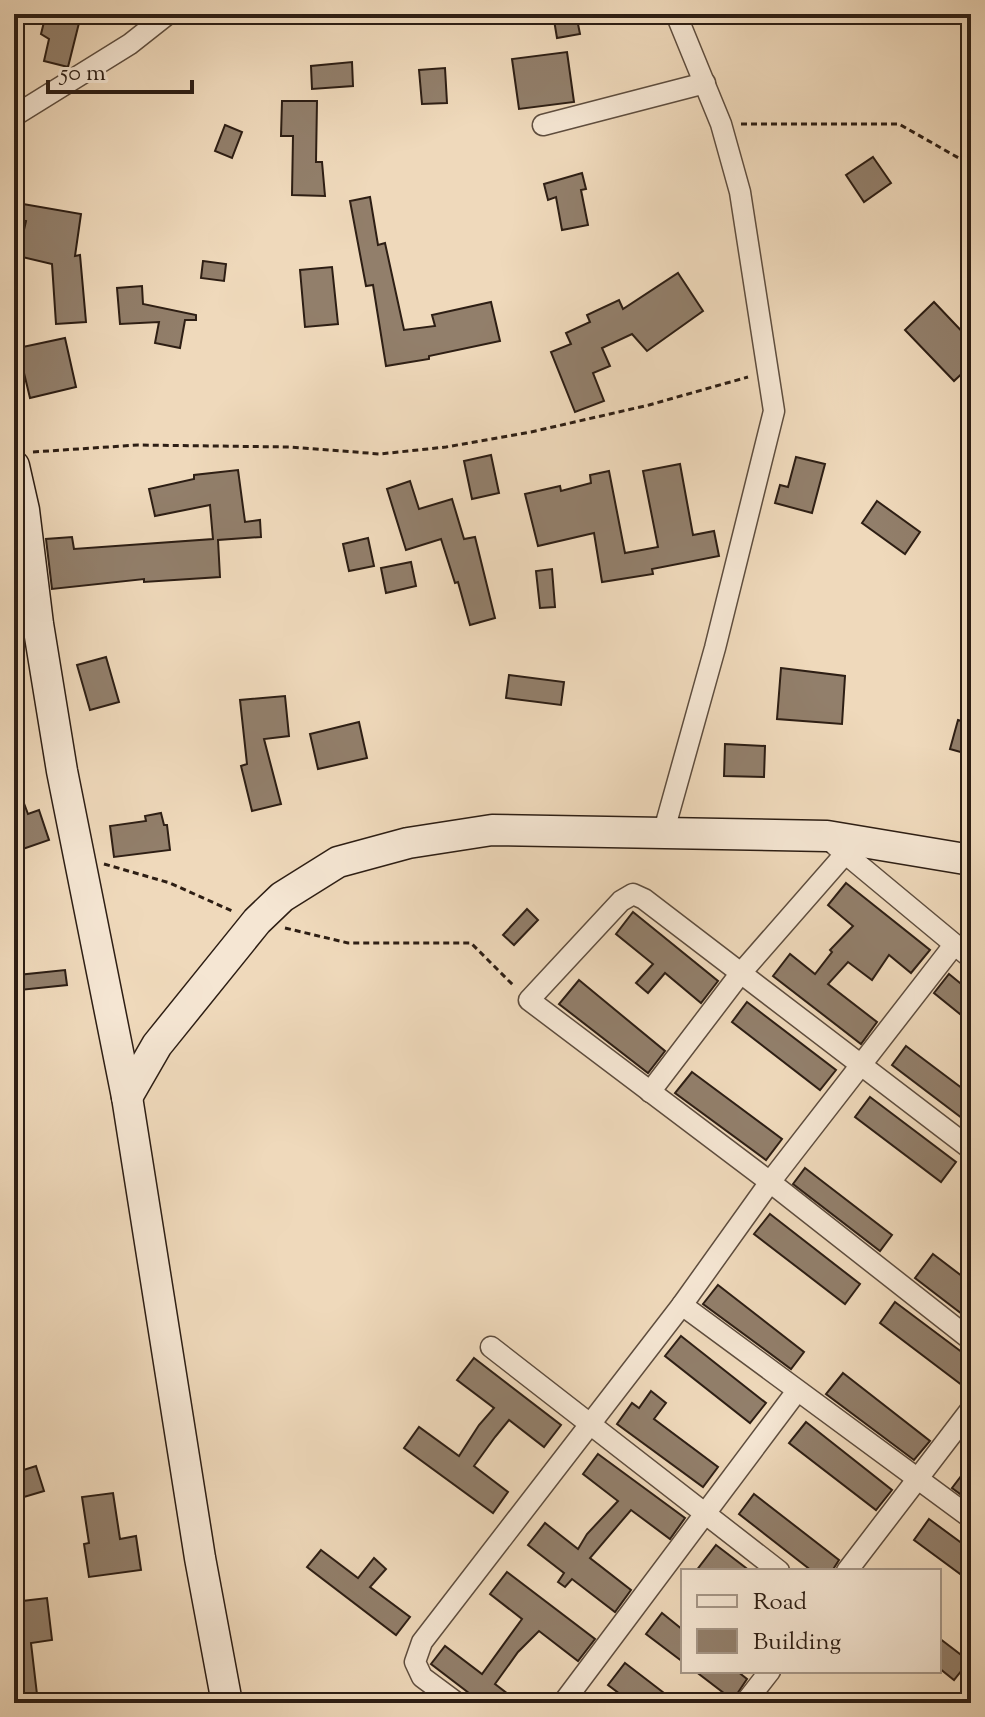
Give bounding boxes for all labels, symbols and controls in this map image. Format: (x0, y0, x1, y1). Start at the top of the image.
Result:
scale bar (48, 44, 192, 94)
text: 50 m (58, 57, 106, 91)
legend (681, 1569, 941, 1673)
text: Road (753, 1586, 807, 1620)
text: Building (753, 1626, 842, 1660)

